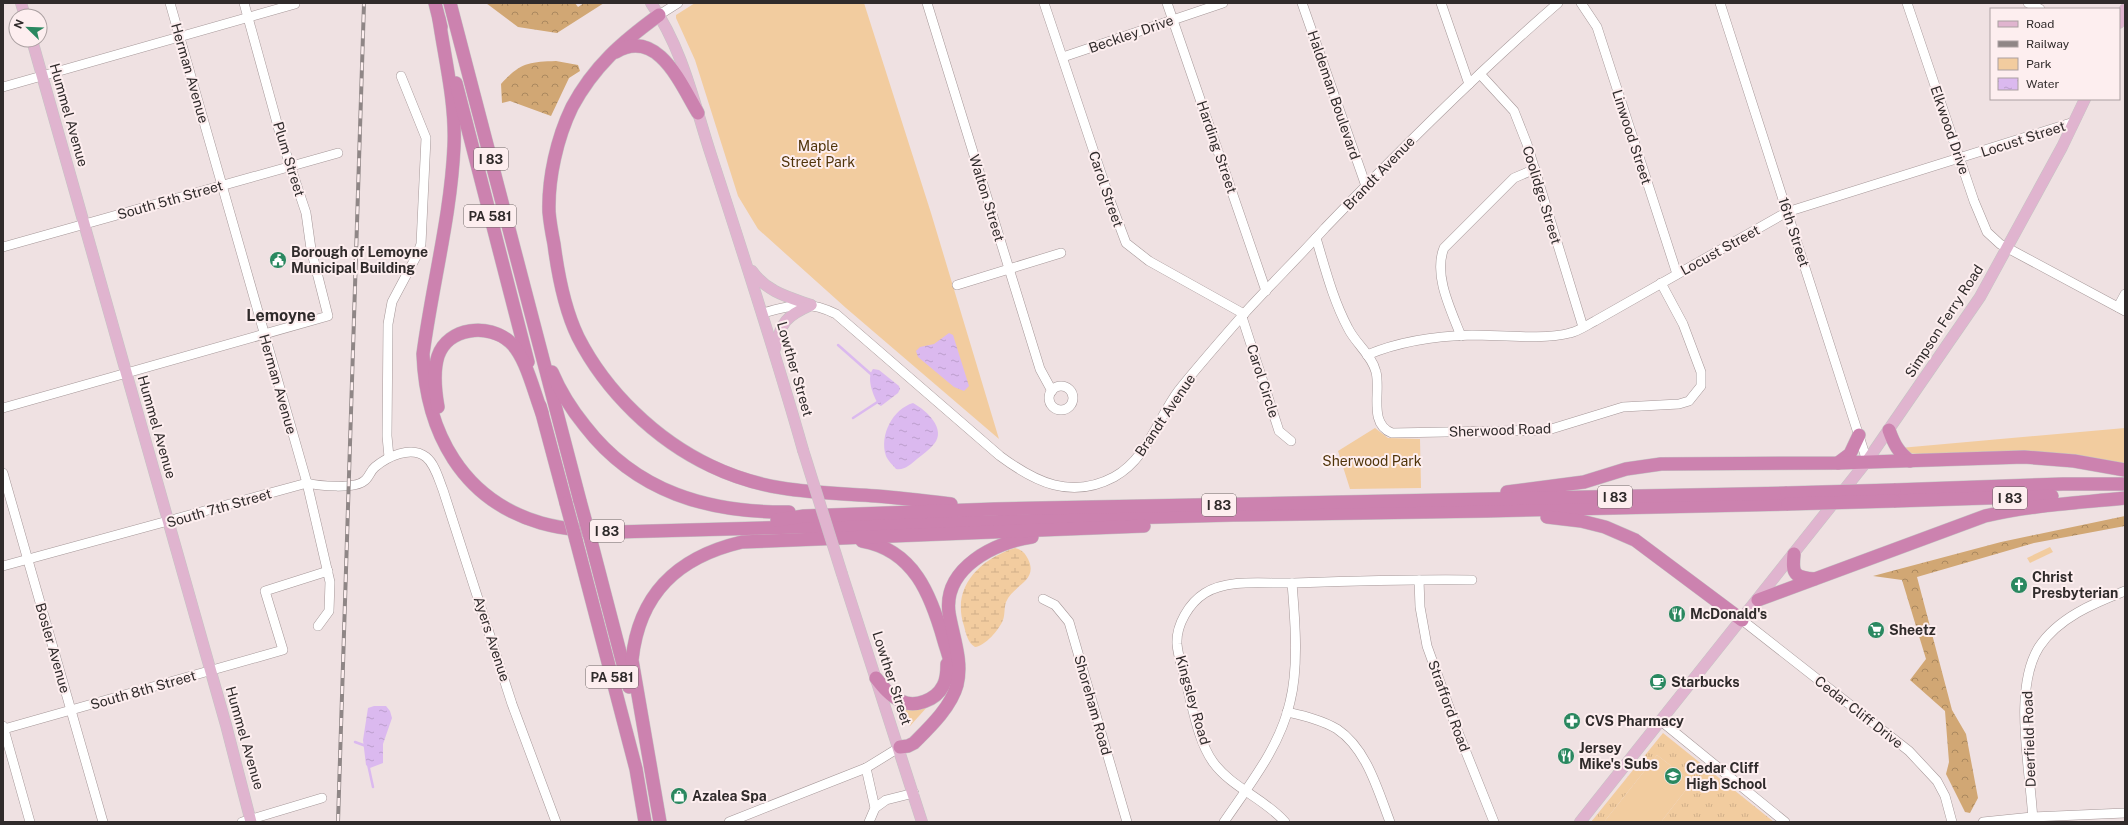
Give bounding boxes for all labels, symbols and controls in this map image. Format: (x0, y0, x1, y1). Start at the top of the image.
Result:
north arrow (8, 8, 48, 48)
legend (1990, 8, 2120, 100)
street label: Beckley Drive (1086, 12, 1176, 56)
text: Road (2026, 17, 2054, 31)
text: N (12, 18, 26, 30)
street label: Herman Avenue (168, 21, 212, 125)
street label: Haldeman Boulevard (1304, 28, 1364, 162)
text: Railway (2026, 37, 2070, 51)
text: Park (2026, 57, 2052, 71)
street label: Hummel Avenue (47, 61, 91, 169)
text: Water (2026, 77, 2060, 91)
street label: Elkwood Drive (1927, 84, 1973, 176)
street label: Linwood Street (1609, 88, 1655, 186)
street label: Harding Street (1194, 99, 1240, 195)
street label: Locust Street (1979, 118, 2067, 160)
street label: Plum Street (270, 120, 308, 198)
street label: Brandt Avenue (1340, 133, 1418, 213)
park label: Maple Street Park (781, 138, 855, 170)
street label: Coolidge Street (1519, 144, 1565, 246)
road number: I 83 (474, 148, 508, 170)
street label: Carol Street (1086, 149, 1126, 229)
street label: Walton Street (966, 153, 1008, 243)
street label: South 5th Street (115, 177, 225, 223)
street label: 16th Street (1775, 195, 1813, 269)
road number: PA 581 (464, 205, 516, 227)
street label: Locust Street (1678, 222, 1762, 278)
place label: Borough of Lemoyne Municipal Building (291, 244, 428, 276)
public building icon: Borough of Lemoyne Municipal Building (268, 250, 288, 270)
street label: Simpson Ferry Road (1902, 262, 1986, 380)
district label: Lemoyne (246, 306, 316, 325)
street label: Lowther Street (774, 320, 816, 418)
street label: Herman Avenue (256, 332, 300, 436)
street label: Carol Circle (1244, 342, 1282, 420)
street label: Brandt Avenue (1132, 371, 1198, 459)
street label: Hummel Avenue (135, 373, 179, 481)
street label: Sherwood Road (1448, 420, 1552, 440)
park label: Sherwood Park (1322, 453, 1422, 469)
street label: South 7th Street (165, 485, 273, 531)
road number: I 83 (1598, 486, 1632, 508)
road number: I 83 (1993, 487, 2027, 509)
road number: I 83 (1202, 494, 1236, 516)
road number: I 83 (590, 520, 624, 542)
place label: Christ Presbyterian (2032, 569, 2118, 601)
church icon: Christ Presbyterian (2009, 575, 2029, 595)
street label: Ayers Avenue (471, 595, 513, 684)
street label: Bosler Avenue (32, 601, 74, 695)
restaurant icon: McDonald's (1667, 604, 1687, 624)
place label: McDonald's (1690, 606, 1767, 622)
supermarket icon: Sheetz (1866, 620, 1886, 640)
place label: Sheetz (1889, 622, 1936, 638)
street label: Lowther Street (869, 629, 915, 727)
street label: Shoreham Road (1071, 653, 1115, 757)
street label: Kingsley Road (1173, 653, 1213, 747)
street label: Strafford Road (1425, 658, 1473, 754)
road number: PA 581 (586, 666, 638, 688)
street label: South 8th Street (88, 667, 198, 713)
cafe icon: Starbucks (1648, 672, 1668, 692)
street label: Cedar Cliff Drive (1812, 673, 1906, 751)
place label: Starbucks (1671, 674, 1740, 690)
street label: Hummel Avenue (223, 684, 267, 792)
street label: Deerfield Road (2019, 690, 2039, 788)
pharmacy icon: CVS Pharmacy (1562, 711, 1582, 731)
place label: CVS Pharmacy (1585, 713, 1684, 729)
place label: Jersey Mike's Subs (1579, 740, 1658, 772)
restaurant icon: Jersey Mike's Subs (1556, 746, 1576, 766)
place label: Cedar Cliff High School (1686, 760, 1767, 792)
school or university icon: Cedar Cliff High School (1663, 766, 1683, 786)
shop icon: Azalea Spa (669, 786, 689, 806)
place label: Azalea Spa (692, 788, 767, 804)

